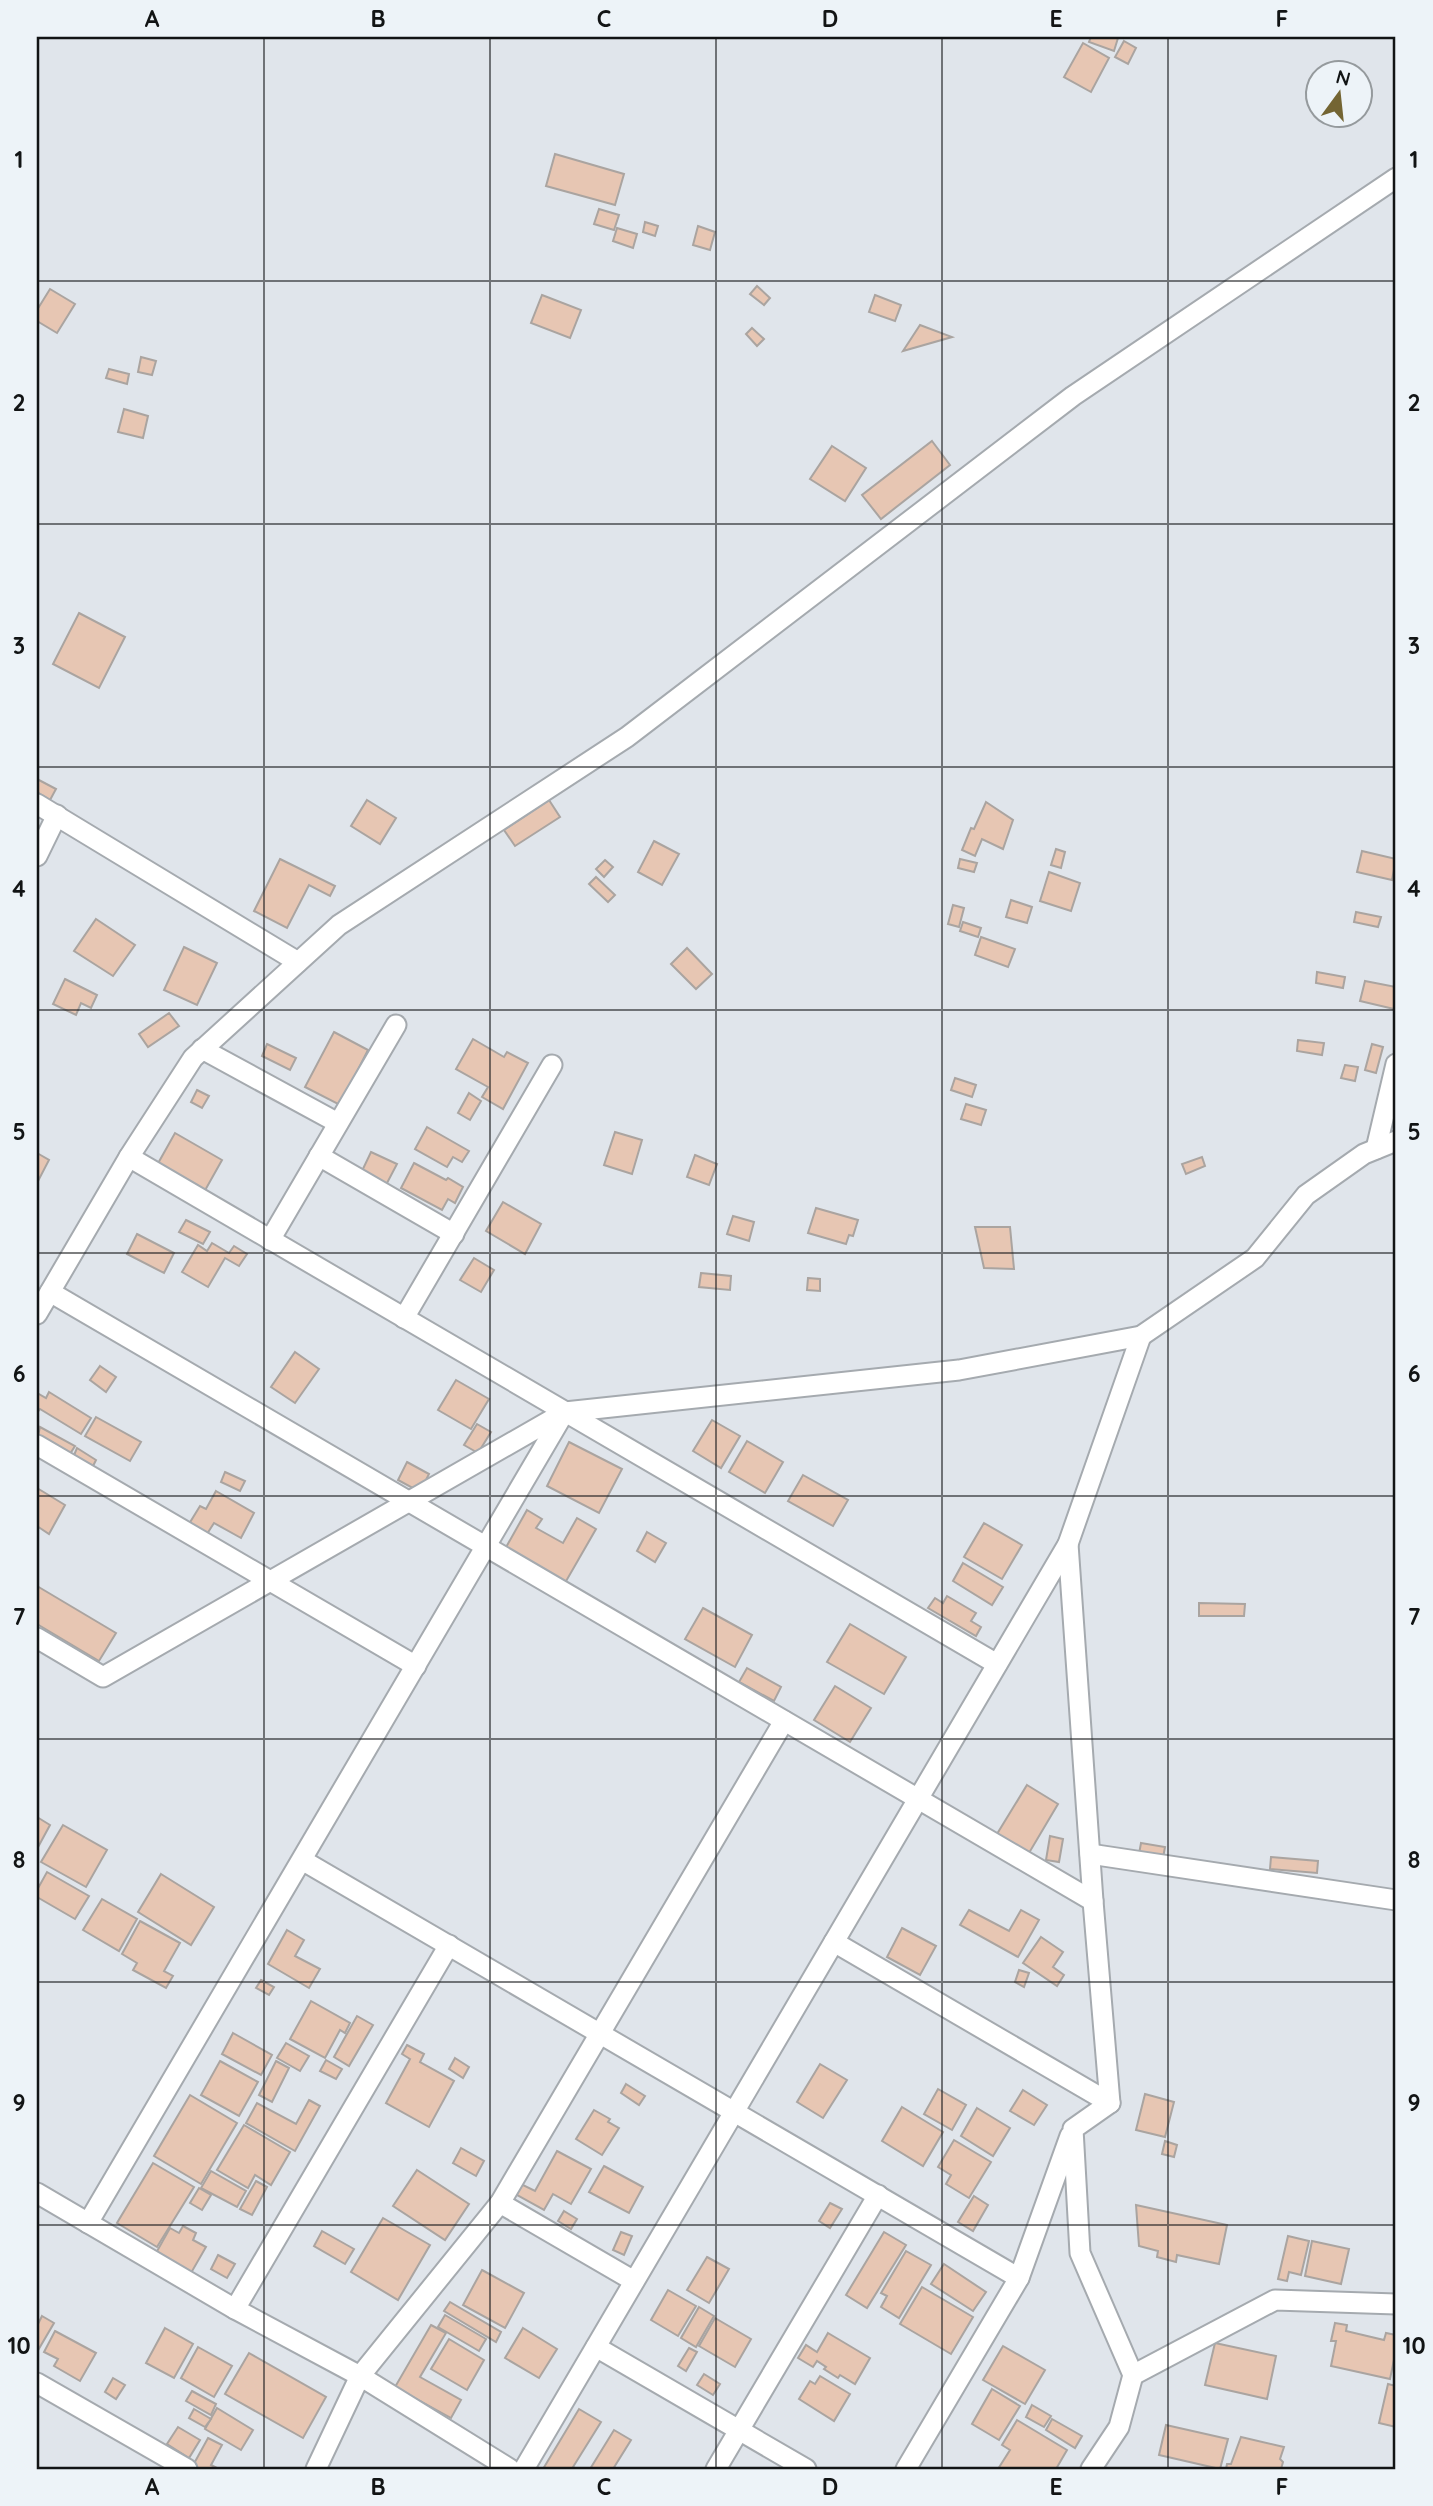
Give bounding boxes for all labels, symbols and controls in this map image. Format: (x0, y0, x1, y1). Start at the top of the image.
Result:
text: A (145, 4, 160, 33)
text: B (370, 4, 386, 33)
text: C (597, 4, 611, 33)
text: D (822, 4, 838, 33)
text: E (1049, 4, 1063, 33)
text: F (1276, 4, 1288, 33)
north arrow (1304, 60, 1374, 130)
text: N (1334, 64, 1353, 91)
text: 1 (15, 145, 23, 174)
text: 1 (1410, 145, 1418, 174)
text: 2 (12, 388, 26, 417)
text: 2 (1407, 388, 1421, 417)
text: 3 (13, 631, 25, 660)
text: 3 (1408, 631, 1420, 660)
text: 4 (12, 874, 26, 903)
text: 4 (1407, 874, 1421, 903)
text: 5 (12, 1117, 26, 1146)
text: 5 (1407, 1117, 1421, 1146)
text: 6 (13, 1359, 25, 1388)
text: 6 (1408, 1359, 1420, 1388)
text: 7 (13, 1602, 26, 1631)
text: 7 (1408, 1602, 1421, 1631)
text: 8 (13, 1845, 25, 1874)
text: 8 (1408, 1845, 1420, 1874)
text: 9 (12, 2088, 26, 2117)
text: 9 (1407, 2088, 1421, 2117)
text: 10 (7, 2331, 31, 2360)
text: 10 (1402, 2331, 1426, 2360)
text: A (145, 2472, 160, 2501)
text: B (370, 2472, 386, 2501)
text: C (597, 2472, 611, 2501)
text: D (822, 2472, 838, 2501)
text: E (1049, 2472, 1063, 2501)
text: F (1276, 2472, 1288, 2501)

